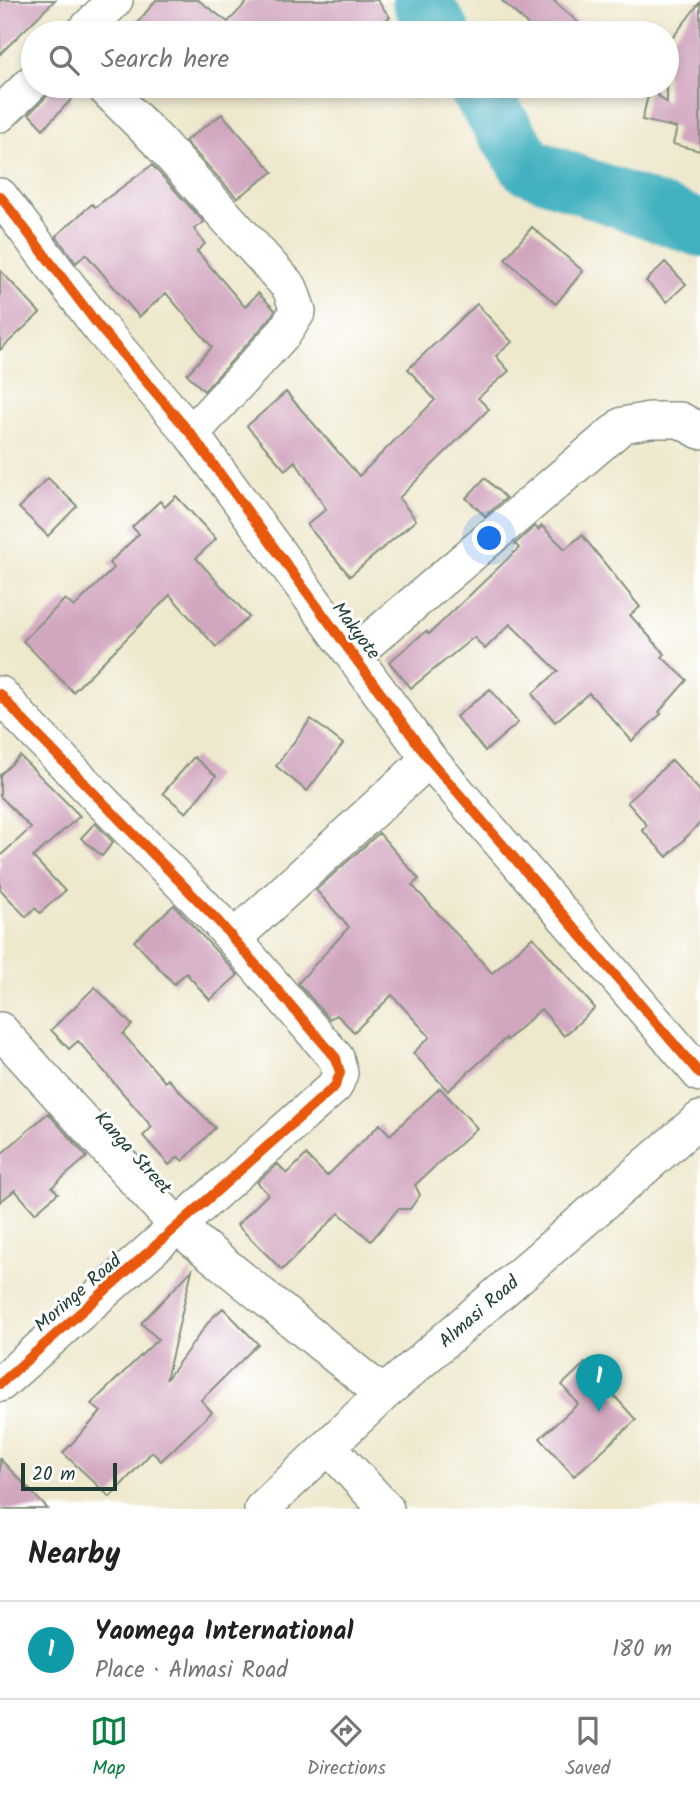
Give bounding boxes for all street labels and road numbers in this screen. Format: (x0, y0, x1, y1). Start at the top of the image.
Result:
street label: Makyote (323, 596, 388, 667)
street label: Kanga Street (87, 1105, 179, 1202)
street label: Moringe Road (28, 1246, 129, 1340)
street label: Almasi Road (432, 1269, 527, 1356)

